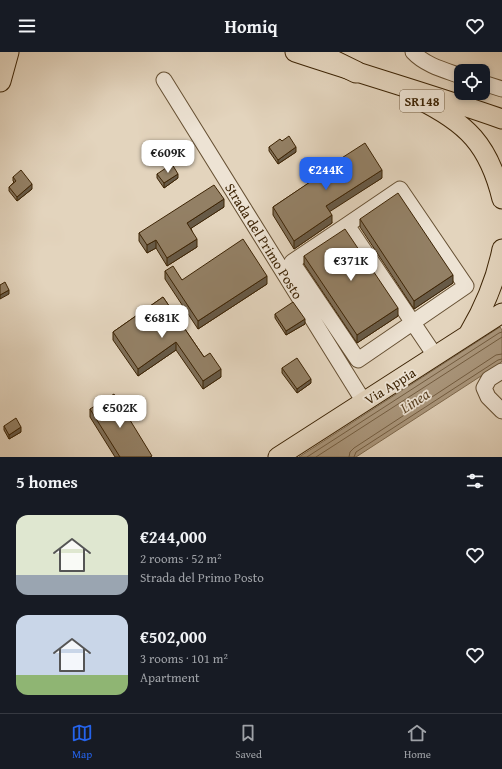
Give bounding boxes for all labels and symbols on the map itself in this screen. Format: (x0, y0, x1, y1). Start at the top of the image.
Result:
road number: SR148 (400, 90, 444, 112)
pin: €609K (140, 140, 196, 174)
pin: €244K (298, 157, 354, 191)
street label: Strada del Primo Posto (220, 179, 308, 303)
pin: €371K (323, 248, 379, 282)
pin: €681K (134, 305, 190, 339)
street label: Via Appia (361, 362, 420, 410)
water label: Linea (395, 383, 434, 418)
pin: €502K (92, 395, 148, 429)

